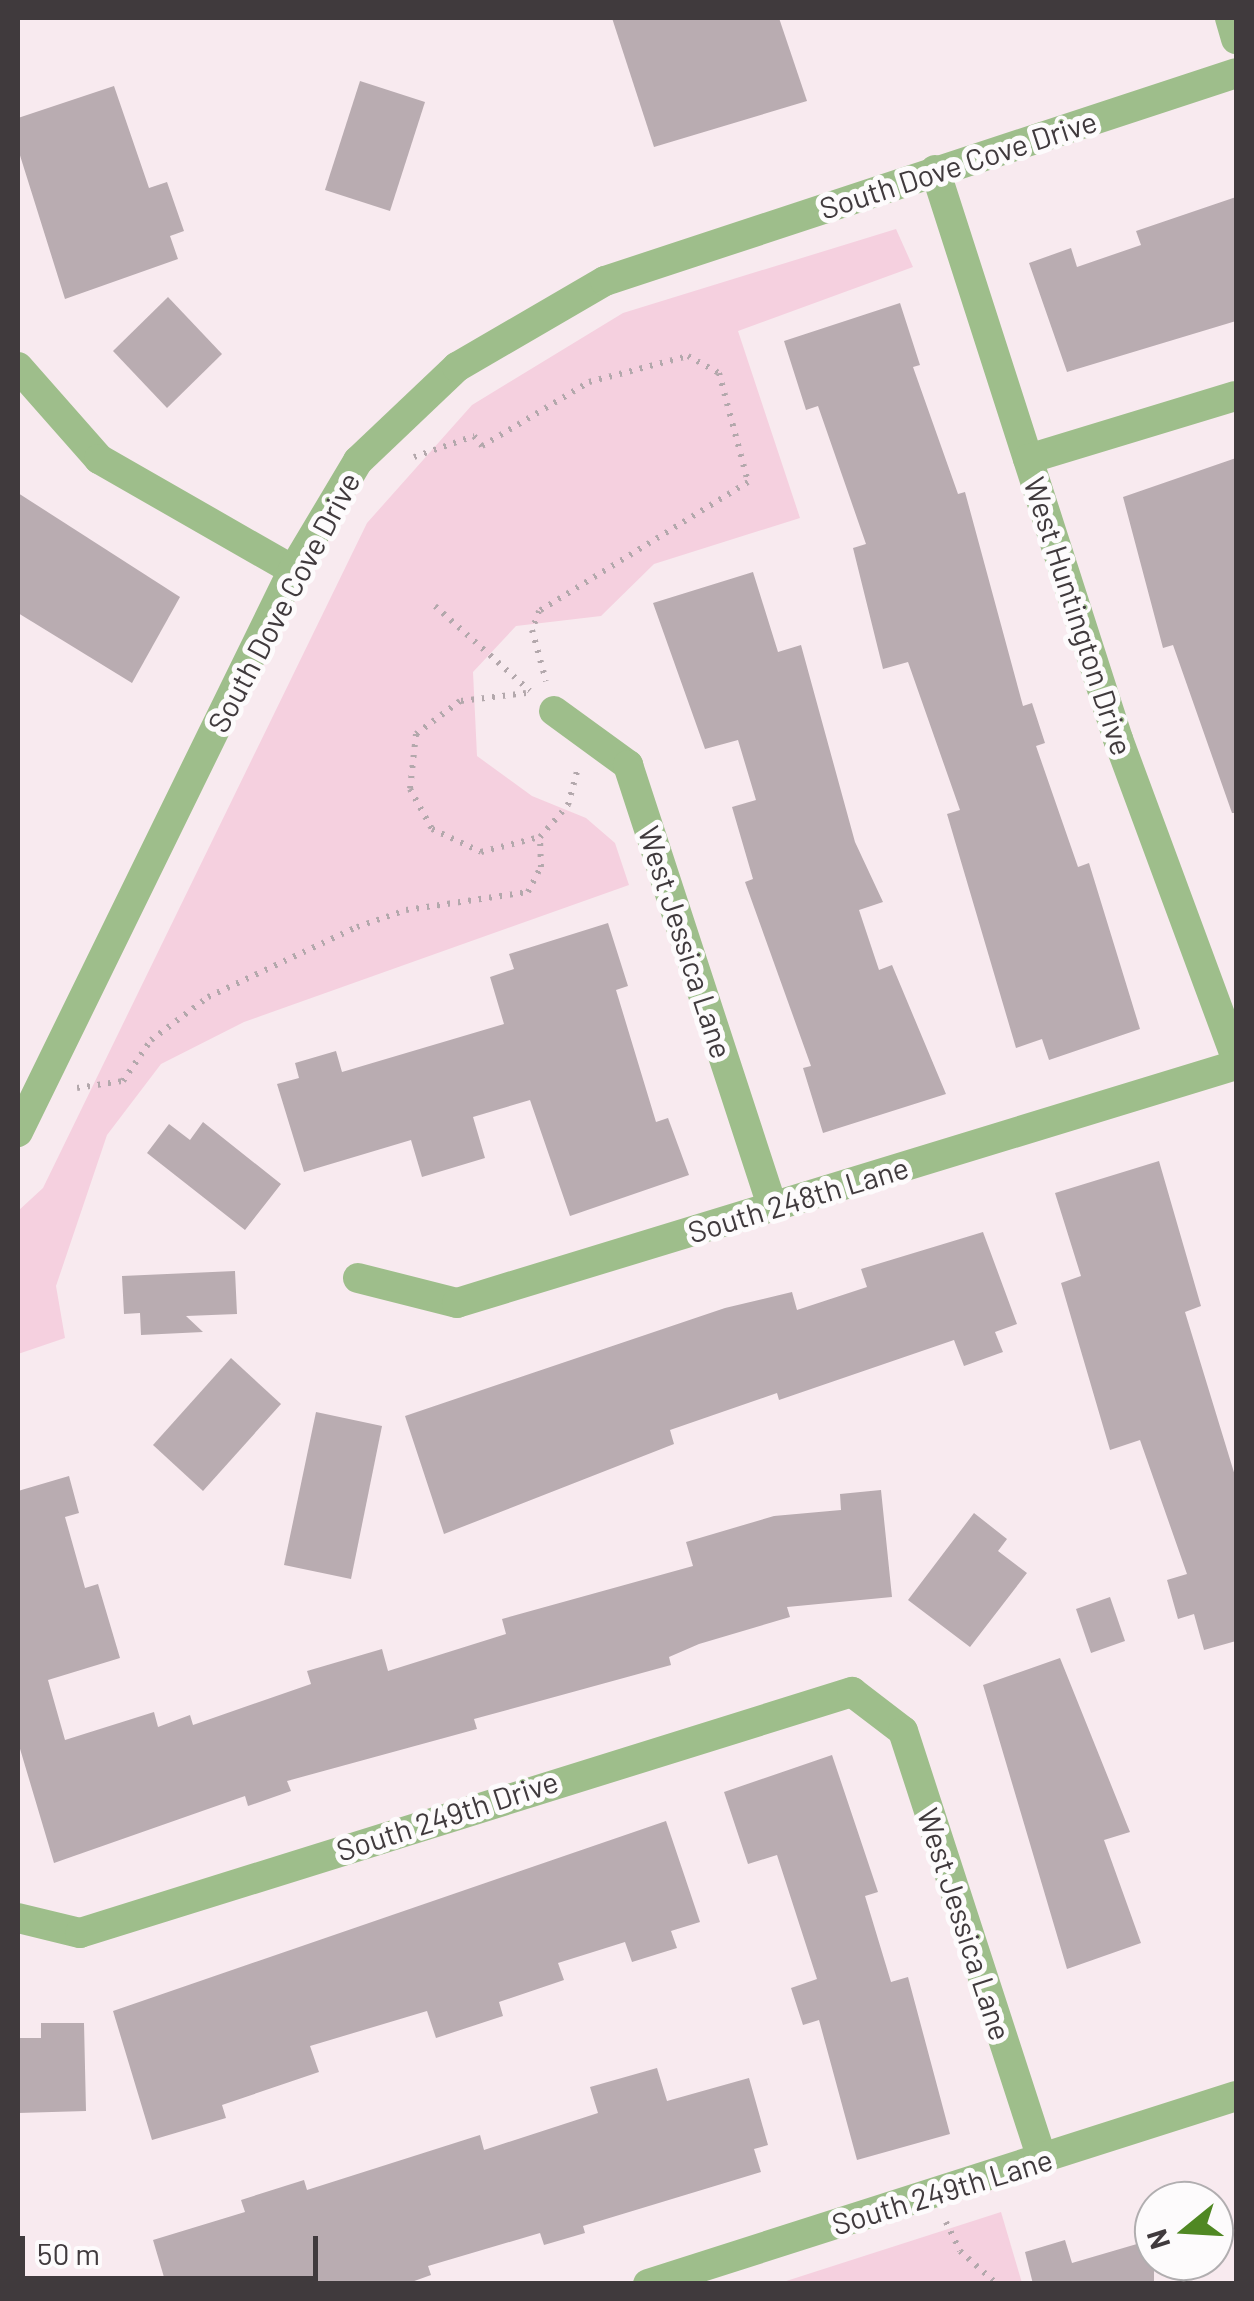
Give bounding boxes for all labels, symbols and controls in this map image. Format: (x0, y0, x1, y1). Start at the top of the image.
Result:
street label: South Dove Cove Drive (815, 102, 1101, 226)
street label: South Dove Cove Drive (199, 466, 367, 738)
street label: West Huntington Drive (1017, 472, 1141, 760)
street label: West Jessica Lane (631, 821, 741, 1063)
street label: South 248th Lane (683, 1148, 913, 1250)
street label: South 249th Drive (331, 1762, 563, 1868)
street label: West Jessica Lane (910, 1803, 1020, 2045)
street label: South 249th Lane (827, 2140, 1057, 2242)
north arrow (1134, 2181, 1234, 2281)
scale bar (25, 2216, 322, 2278)
text: N (1138, 2226, 1176, 2254)
text: 50 m (37, 2235, 100, 2271)

